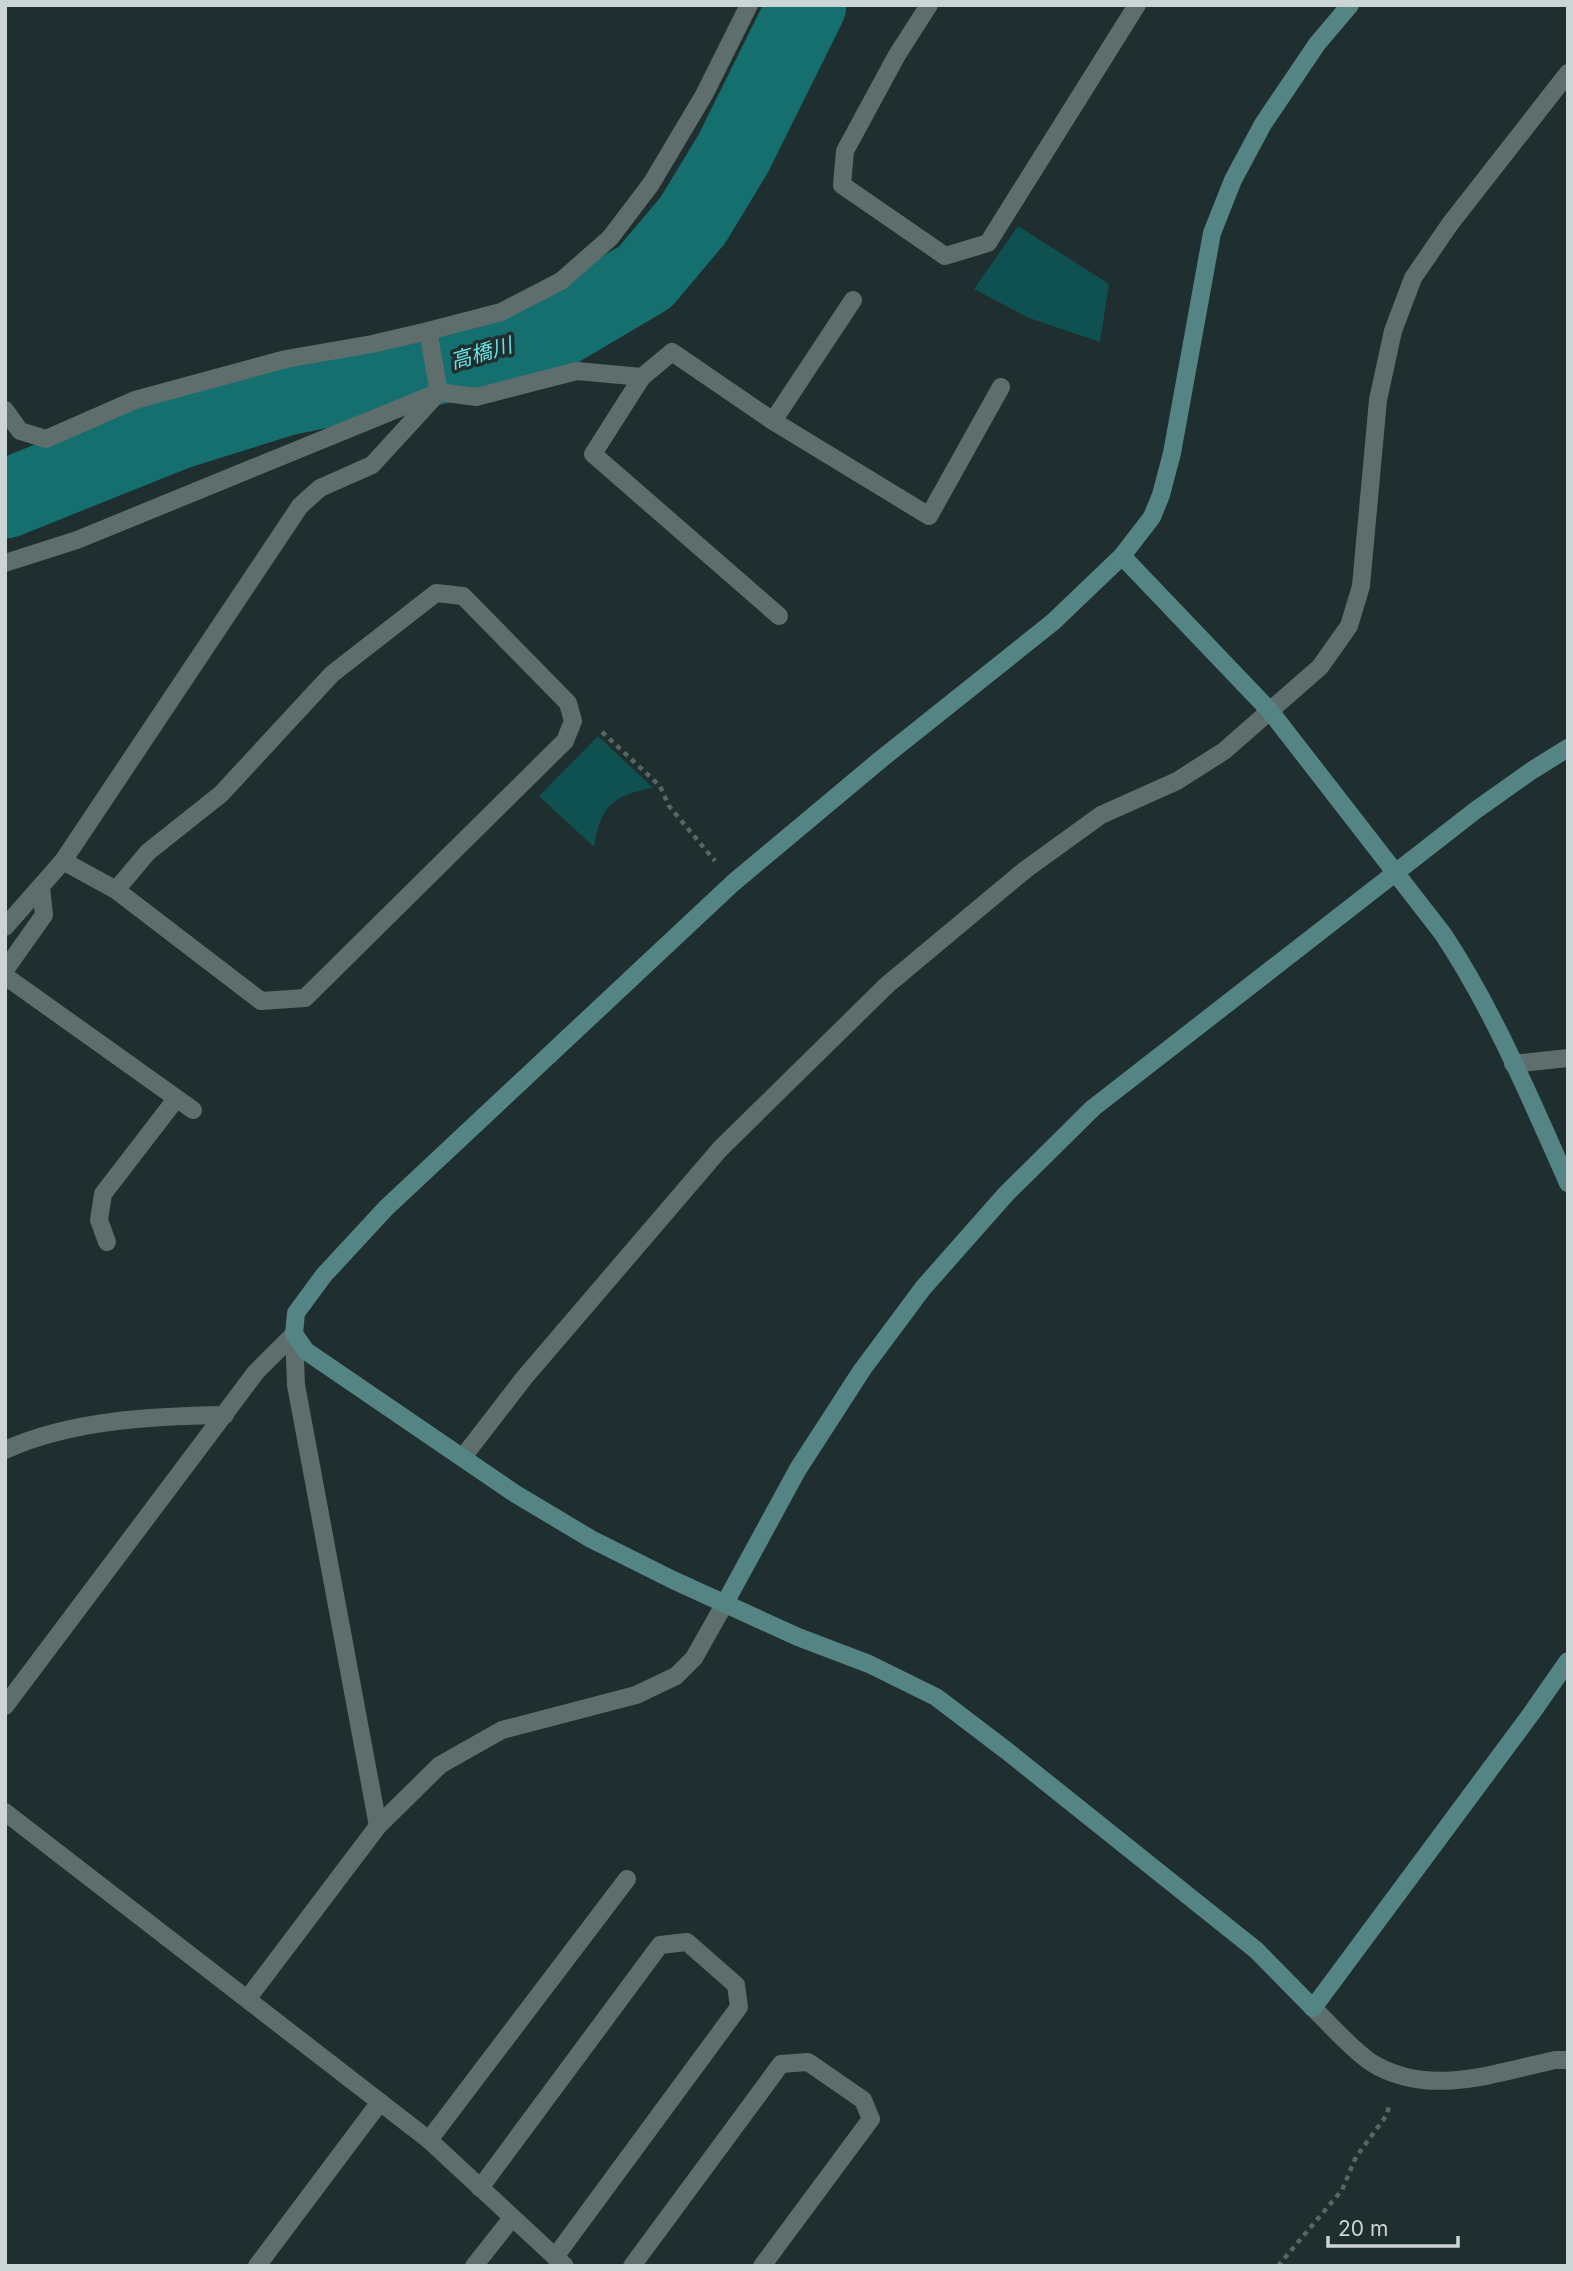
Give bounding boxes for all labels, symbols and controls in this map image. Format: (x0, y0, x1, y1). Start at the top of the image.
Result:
water label: 高橋川 (447, 332, 517, 374)
scale bar (1328, 2204, 1458, 2248)
text: 20 m (1338, 2216, 1388, 2241)

